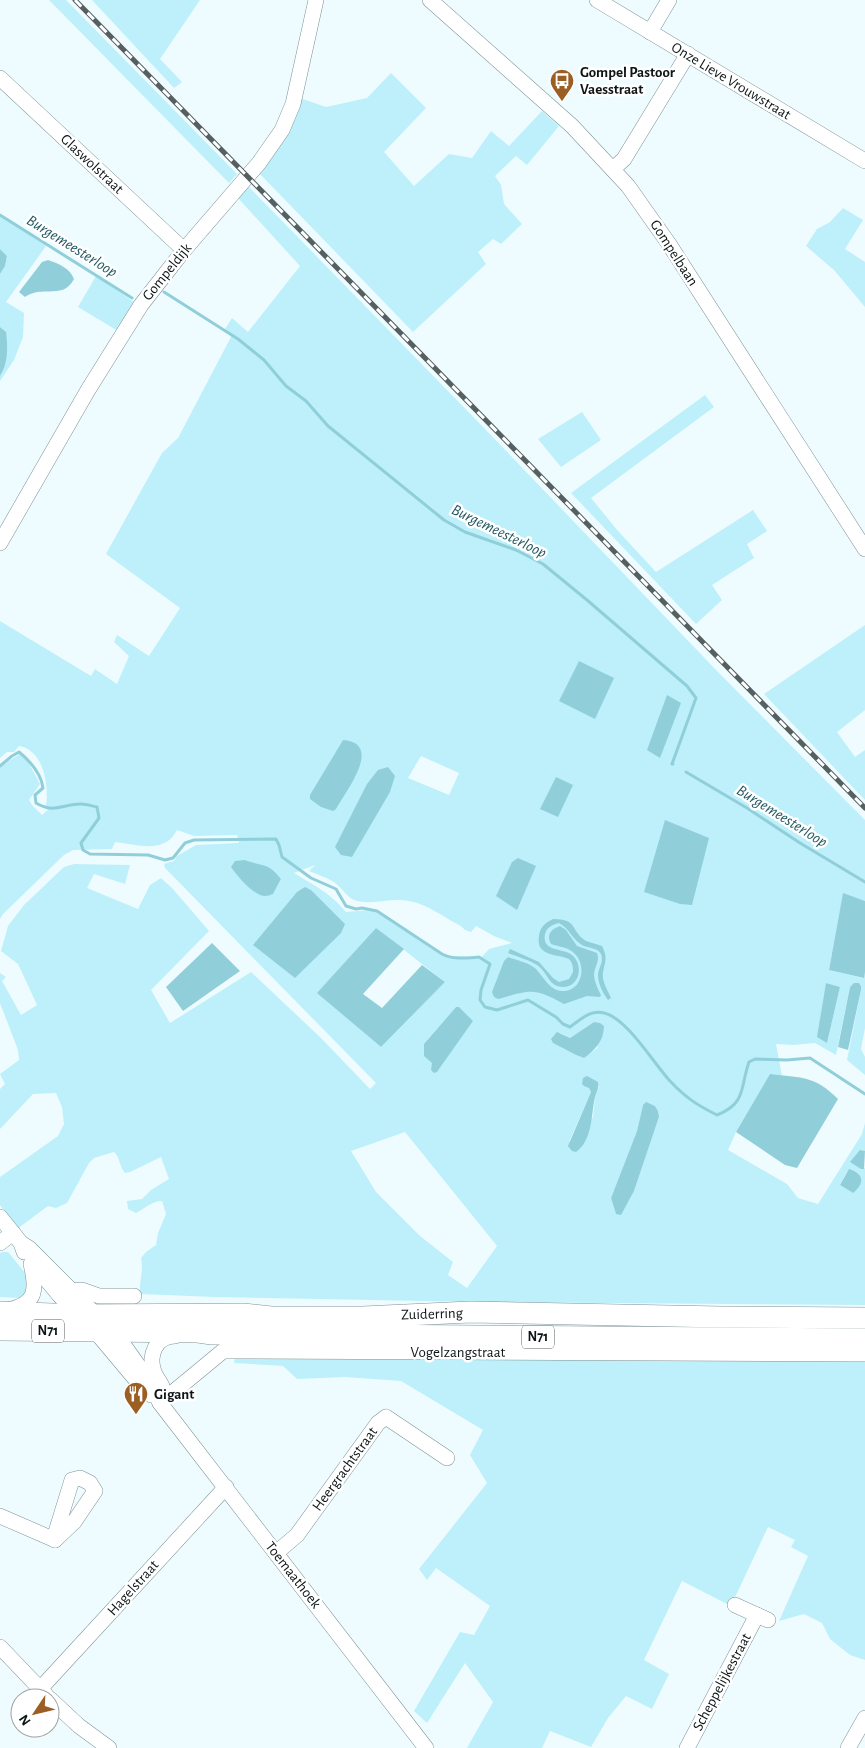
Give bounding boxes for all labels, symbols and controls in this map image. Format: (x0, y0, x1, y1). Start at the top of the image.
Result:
street label: Onze Lieve Vrouwstraat (669, 40, 793, 123)
place label: Gompel Pastoor Vaesstraat (580, 65, 676, 97)
bus stop icon: Gompel Pastoor Vaesstraat (549, 68, 575, 102)
street label: Glaswolstraat (58, 131, 126, 197)
water label: Burgemeesterloop (23, 212, 120, 281)
street label: Gompelbaan (647, 217, 701, 289)
street label: Gompeldijk (140, 241, 194, 303)
water label: Burgemeesterloop (449, 501, 549, 562)
water label: Burgemeesterloop (733, 782, 830, 851)
street label: Zuiderring (401, 1305, 464, 1323)
road number: N71 (32, 1320, 64, 1342)
road number: N71 (522, 1325, 554, 1348)
street label: Vogelzangstraat (411, 1345, 506, 1360)
restaurant icon: Gigant (123, 1381, 149, 1415)
place label: Gigant (154, 1387, 194, 1402)
street label: Heergrachtstraat (310, 1424, 380, 1514)
street label: Toemaathoek (262, 1539, 324, 1611)
street label: Hagelstraat (105, 1557, 162, 1618)
street label: Scheppelijkestraat (690, 1631, 754, 1733)
north arrow (10, 1688, 60, 1738)
text: N (17, 1712, 34, 1728)

